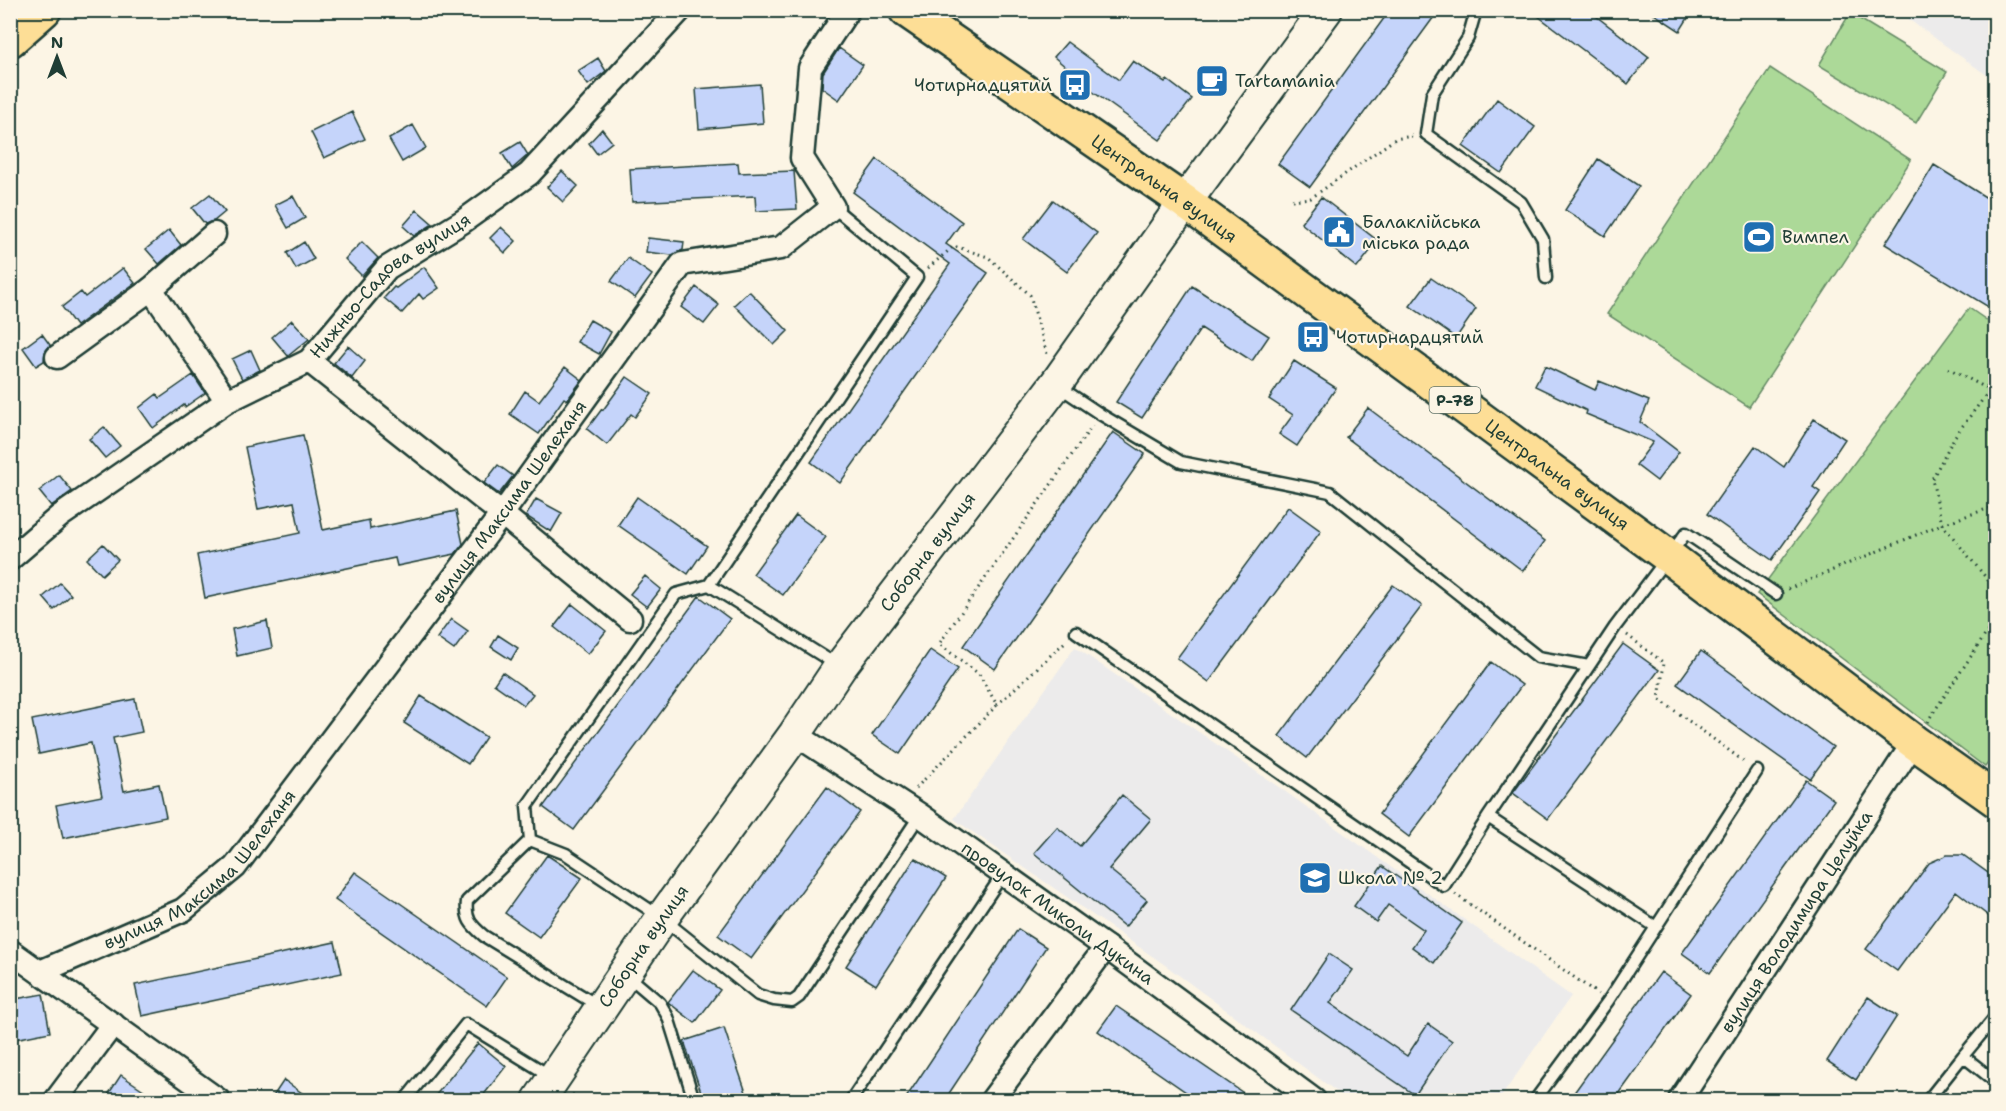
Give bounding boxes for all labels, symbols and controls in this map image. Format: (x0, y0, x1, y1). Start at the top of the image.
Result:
north arrow (27, 27, 87, 87)
text: N (51, 32, 63, 53)
cafe icon: Tartamania (1194, 63, 1230, 99)
bus stop icon: Чотирнадцятий (1057, 67, 1093, 103)
place label: Tartamania (1235, 69, 1335, 93)
place label: Чотирнадцятий (914, 73, 1052, 97)
street label: Центральна вулиця (1086, 129, 1242, 248)
street label: Нижньо-Садова вулиця (304, 208, 475, 363)
place label: Балаклійська міська рада (1362, 210, 1480, 255)
public building icon: Балаклійська міська рада (1321, 214, 1357, 250)
sports icon: Вимпел (1741, 219, 1777, 255)
place label: Вимпел (1782, 225, 1849, 249)
bus stop icon: Чотирнардцятий (1295, 319, 1331, 355)
place label: Чотирнардцятий (1336, 325, 1484, 349)
road number: Р-78 (1430, 387, 1480, 413)
street label: вулиця Максима Шелеханя (426, 395, 592, 608)
street label: Центральна вулиця (1480, 414, 1634, 536)
street label: Соборна вулиця (874, 488, 981, 617)
street label: вулиця Максима Шелеханя (100, 785, 301, 955)
street label: вулиця Володимира Целуйка (1715, 806, 1878, 1038)
street label: провулок Миколи Дукина (956, 836, 1159, 990)
school or university icon: Школа № 2 (1297, 860, 1333, 896)
place label: Школа № 2 (1338, 866, 1443, 890)
street label: Соборна вулиця (593, 880, 694, 1012)

